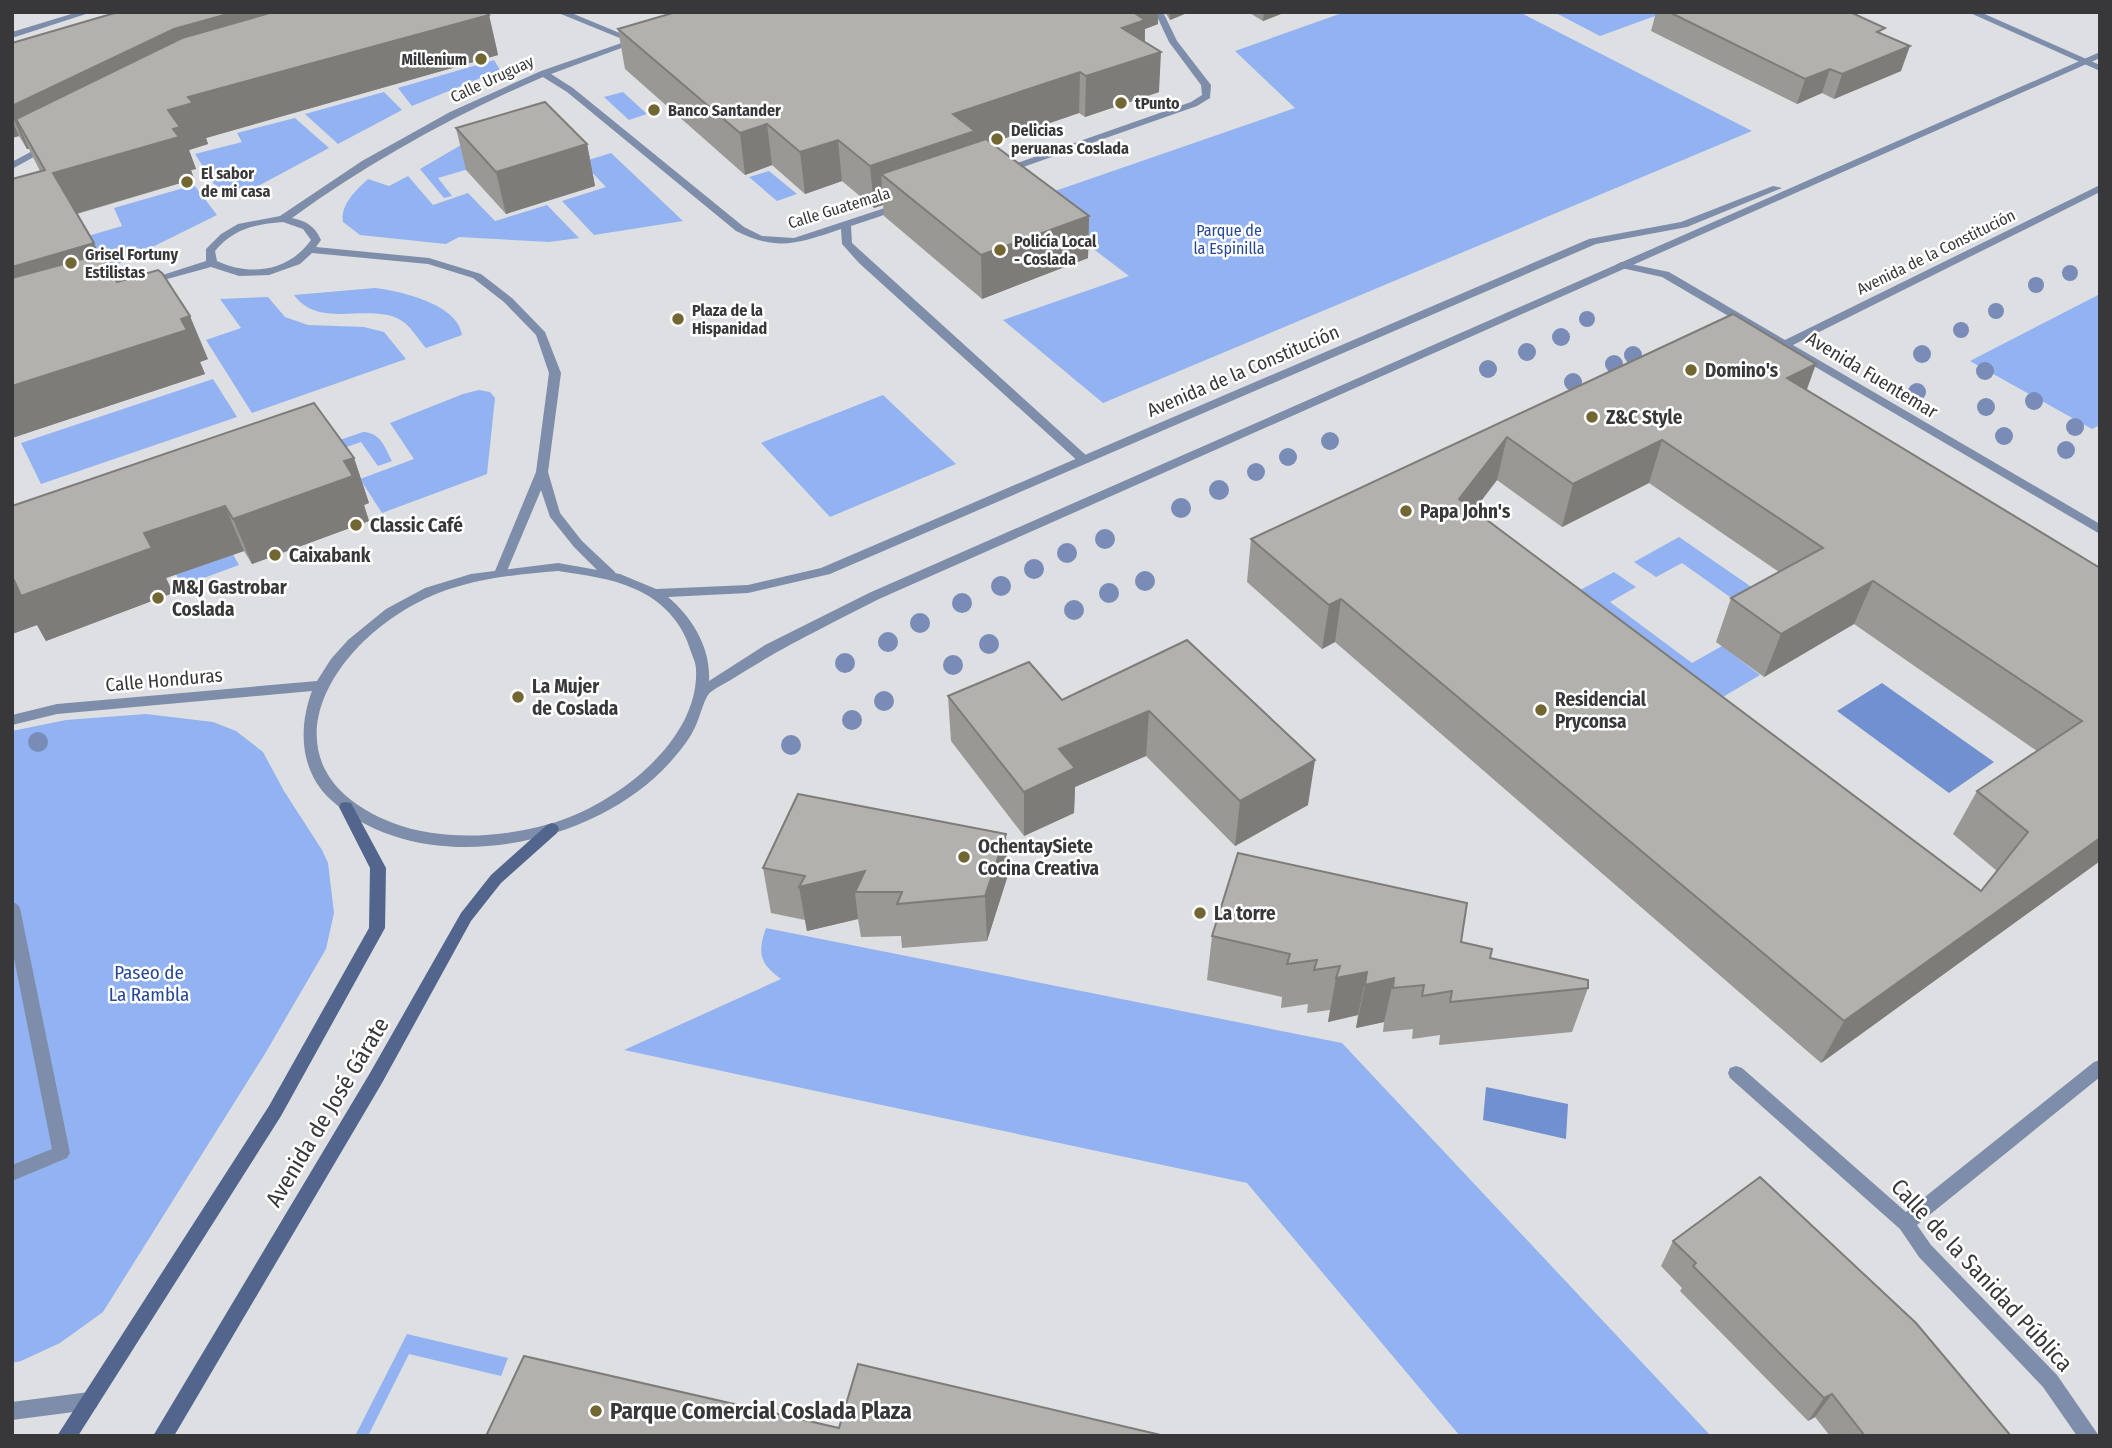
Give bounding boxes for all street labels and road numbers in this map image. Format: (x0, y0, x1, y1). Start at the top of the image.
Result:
street label: Calle Uruguay (447, 51, 537, 107)
street label: Calle Guatemala (786, 183, 893, 233)
street label: Avenida de la Constitución (1854, 205, 2018, 299)
street label: Avenida de la Constitución (1143, 320, 1343, 422)
street label: Avenida Fuentemar (1802, 327, 1942, 424)
street label: Calle Honduras (105, 663, 223, 697)
street label: Avenida de José Gárate (259, 1012, 395, 1212)
street label: Calle de la Sanidad Pública (1885, 1173, 2079, 1377)

